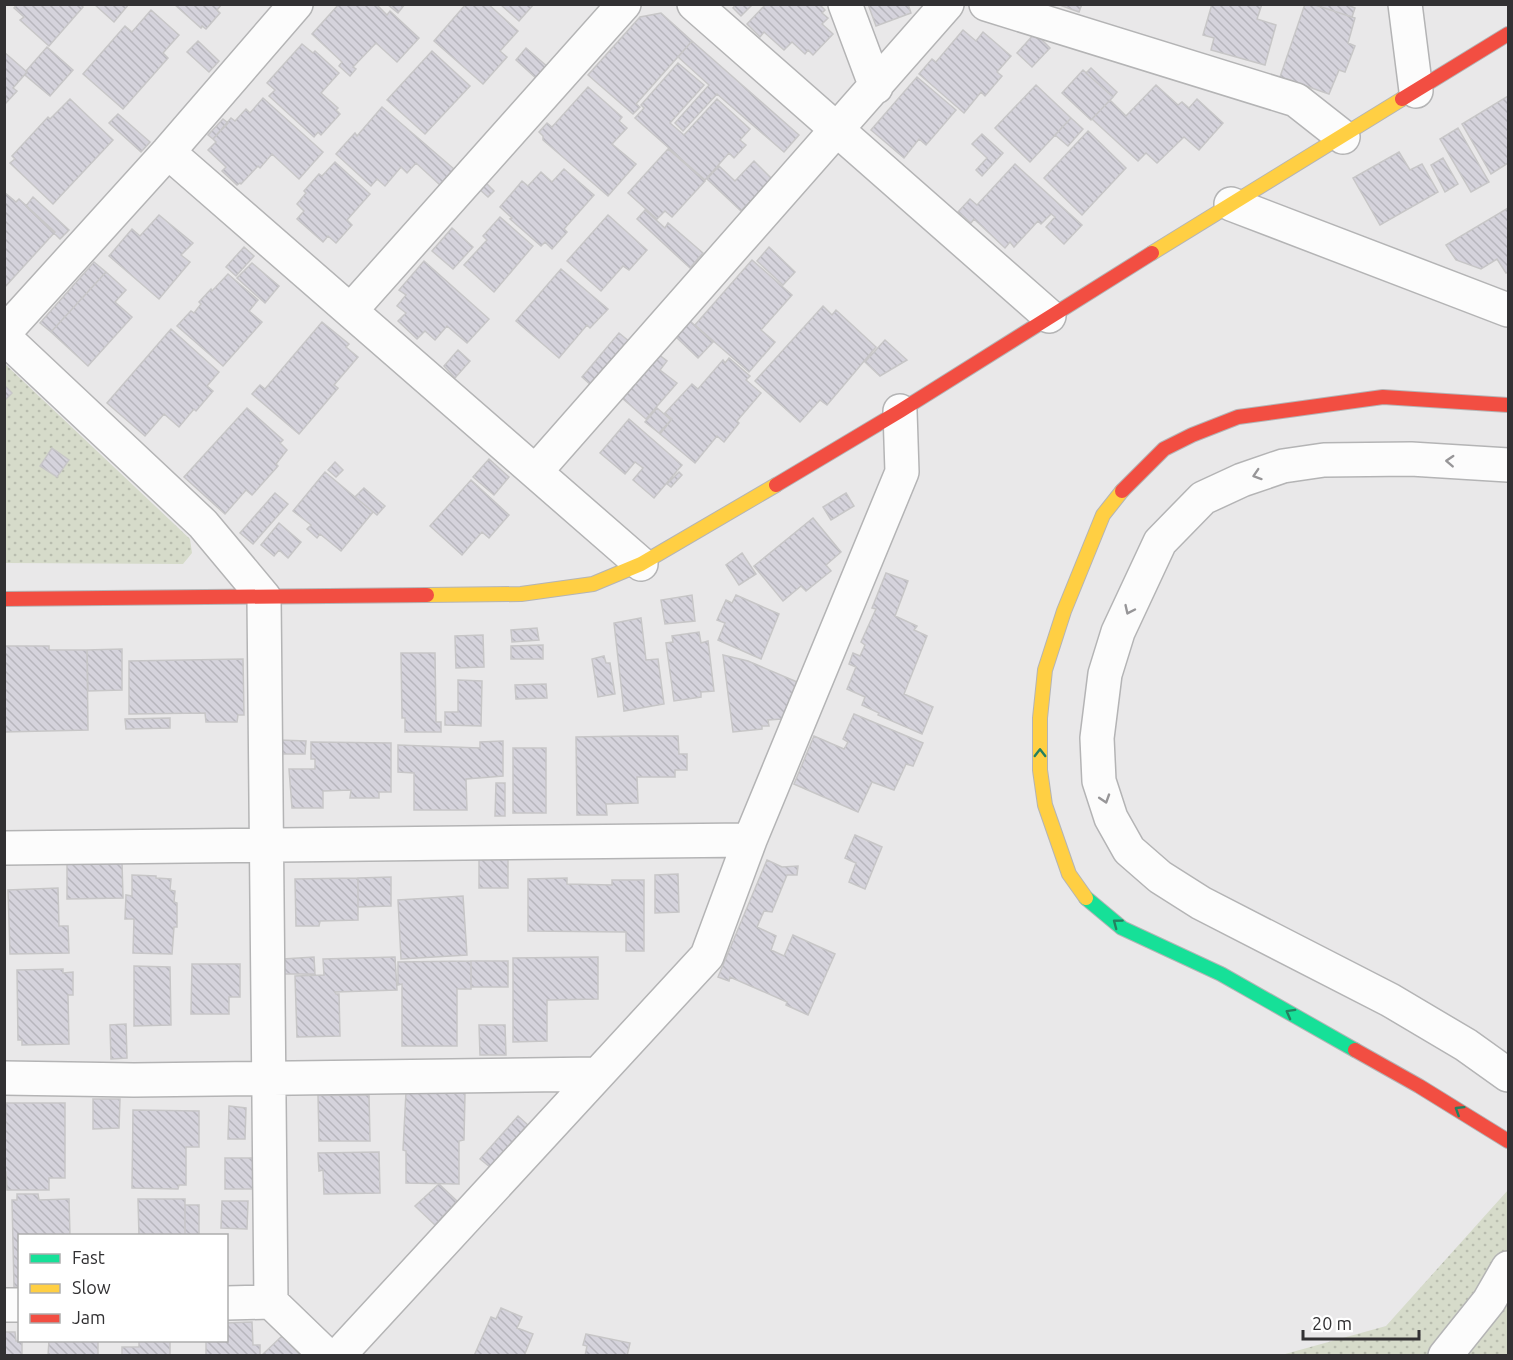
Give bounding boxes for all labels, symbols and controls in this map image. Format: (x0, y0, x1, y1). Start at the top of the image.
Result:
one-way arrow (1446, 455, 1455, 468)
one-way arrow (1252, 467, 1263, 480)
one-way arrow (1124, 603, 1136, 614)
one-way arrow (1034, 748, 1046, 757)
one-way arrow (1098, 793, 1110, 804)
one-way arrow (1113, 920, 1124, 931)
one-way arrow (1286, 1008, 1296, 1020)
one-way arrow (1455, 1105, 1465, 1117)
legend (18, 1234, 228, 1342)
text: Fast (72, 1247, 105, 1267)
text: Slow (72, 1277, 111, 1297)
scale bar (1303, 1303, 1418, 1341)
text: Jam (72, 1307, 106, 1327)
text: 20 m (1312, 1313, 1352, 1333)

